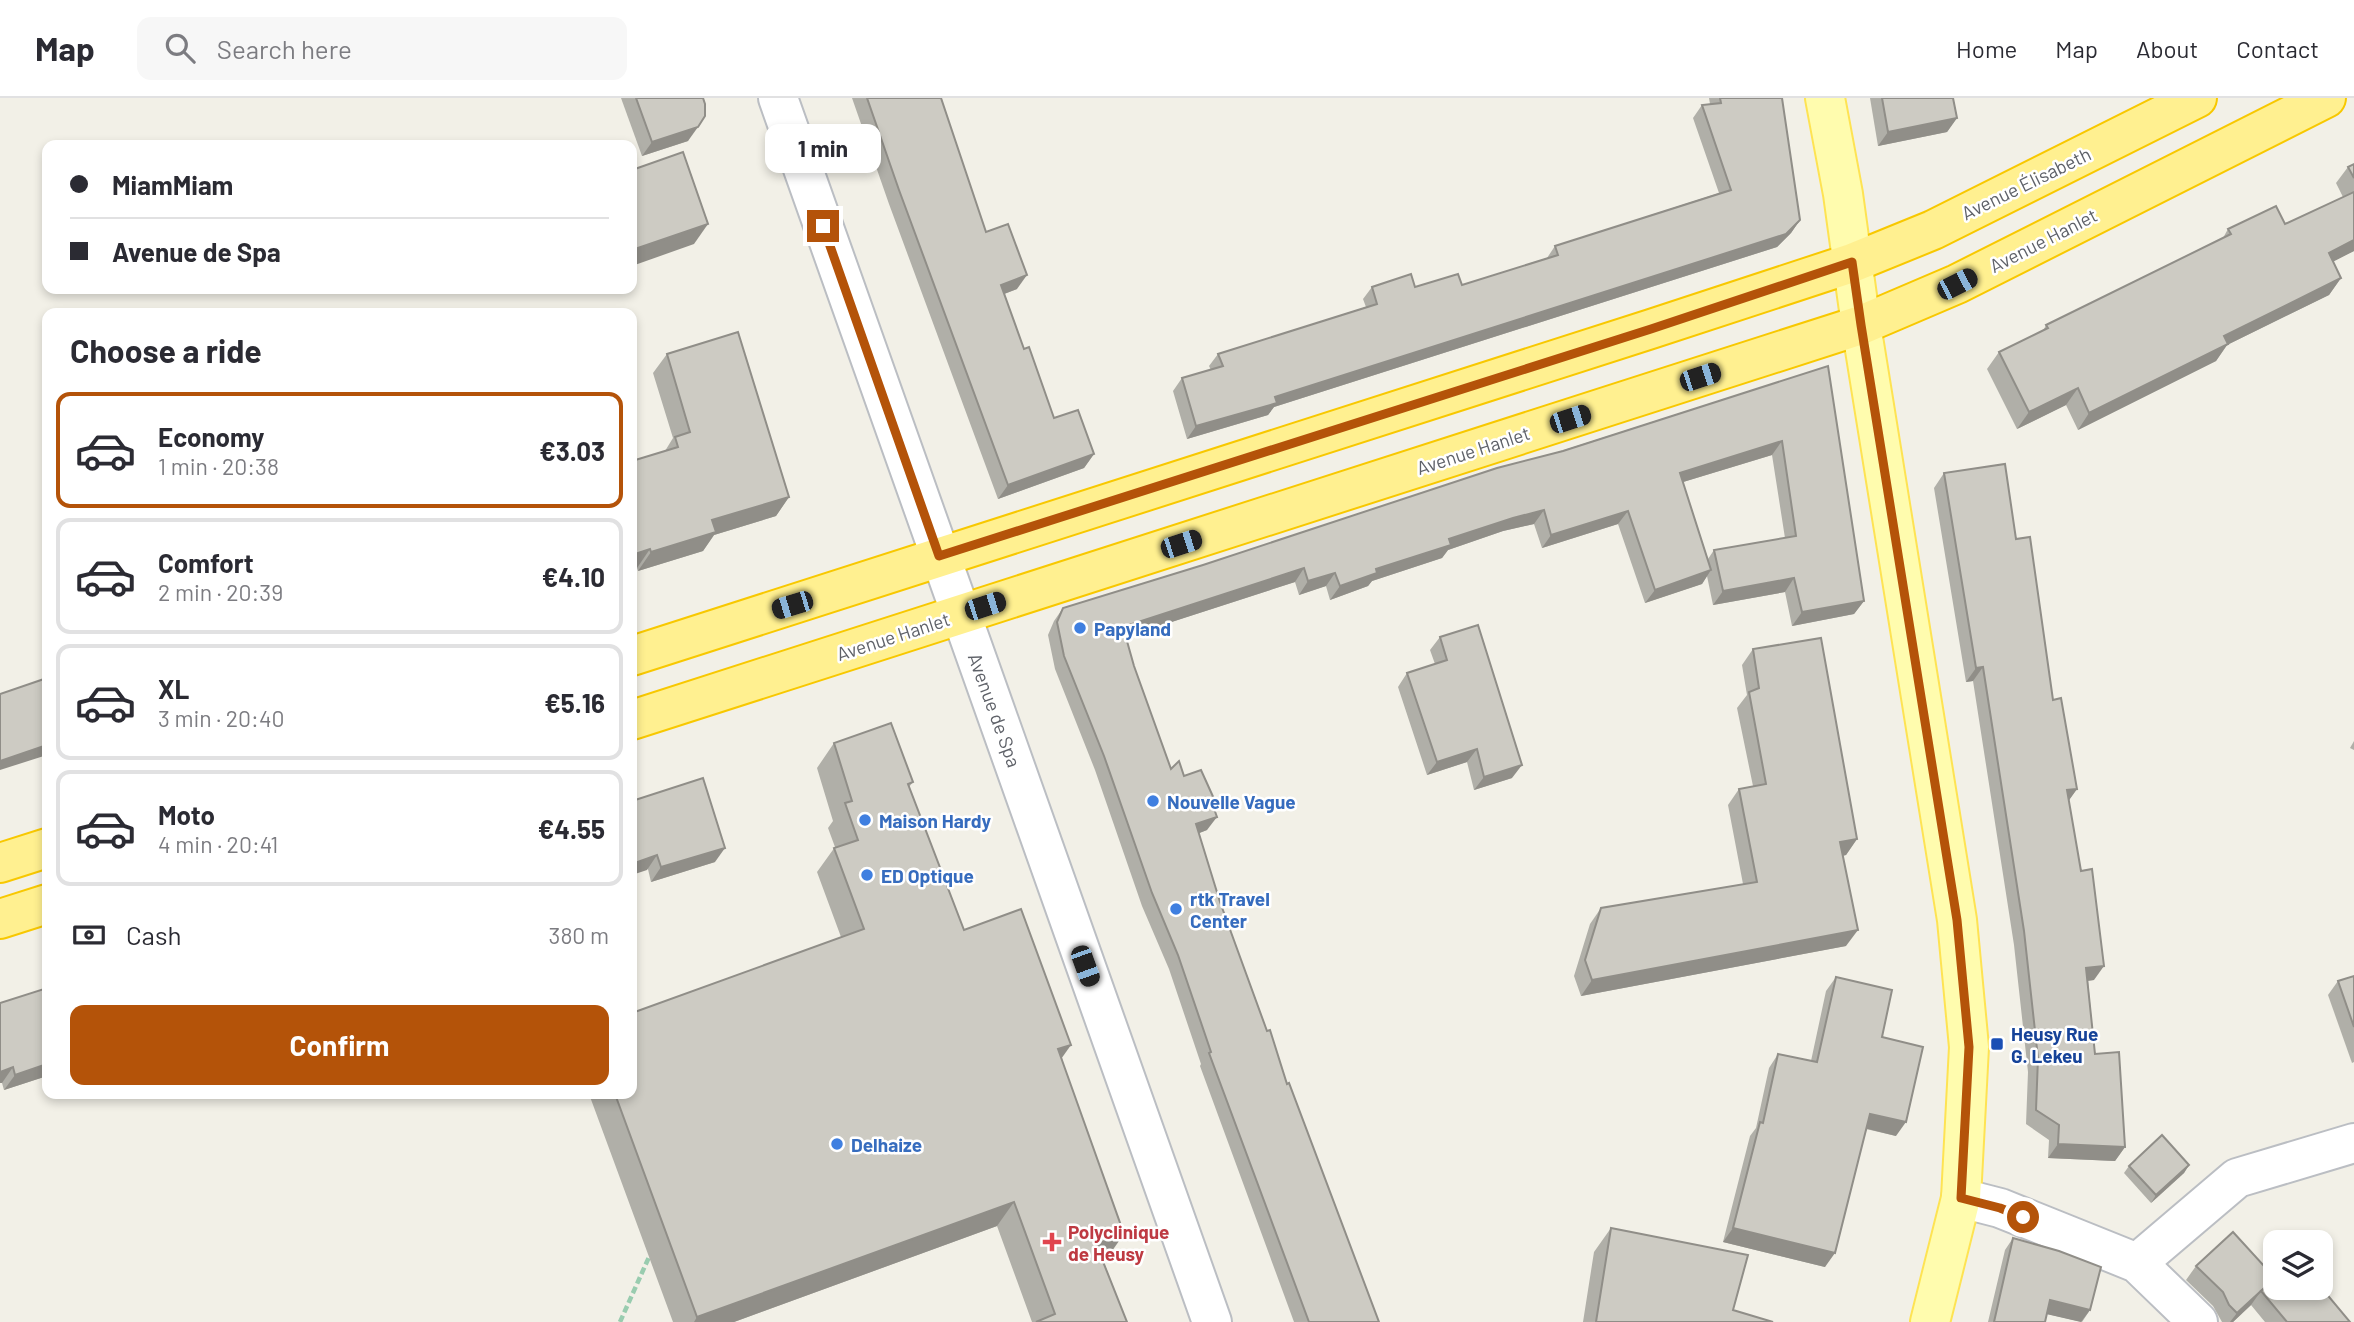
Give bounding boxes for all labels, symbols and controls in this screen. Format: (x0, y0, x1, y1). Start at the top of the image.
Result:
search box (137, 17, 627, 80)
text: Map (35, 28, 95, 68)
icon: search (161, 29, 199, 67)
text: Search here (217, 33, 352, 64)
text: Home (1956, 34, 2017, 63)
text: Map (2055, 34, 2098, 63)
text: About (2136, 34, 2198, 63)
text: Contact (2236, 34, 2319, 63)
callout: 1 min (765, 124, 881, 174)
text: 1 min (798, 134, 848, 162)
street label: Avenue Élisabeth (1958, 142, 2094, 224)
text: MiamMiam (112, 169, 233, 200)
street label: Avenue Hanlet (1985, 203, 2101, 277)
route end (807, 210, 839, 242)
text: Avenue de Spa (112, 236, 281, 267)
car (1934, 265, 1981, 303)
text: Choose a ride (70, 331, 262, 369)
car (1677, 361, 1724, 393)
car (1547, 403, 1594, 435)
icon: car (74, 419, 137, 482)
text: Economy (158, 421, 264, 452)
street label: Avenue Hanlet (1413, 421, 1533, 479)
text: €3.03 (539, 435, 605, 466)
text: 1 min · 20:38 (158, 452, 279, 480)
car (1158, 528, 1205, 560)
icon: car (74, 545, 137, 608)
text: Comfort (158, 547, 254, 578)
text: €4.10 (542, 561, 605, 592)
text: 2 min · 20:39 (158, 578, 283, 606)
car (769, 589, 816, 621)
car (962, 590, 1009, 622)
street label: Avenue Hanlet (833, 607, 953, 665)
place label: Papyland (1094, 617, 1171, 640)
marker: Papyland (1072, 620, 1088, 636)
street label: Avenue de Spa (964, 650, 1026, 770)
icon: car (74, 671, 137, 734)
text: XL (158, 673, 189, 704)
text: €5.16 (544, 687, 605, 718)
text: 3 min · 20:40 (158, 704, 285, 732)
place label: Nouvelle Vague (1167, 790, 1296, 813)
marker: Nouvelle Vague (1145, 793, 1161, 809)
icon: car (74, 797, 137, 860)
text: Moto (158, 799, 215, 830)
place label: Maison Hardy (879, 809, 992, 832)
marker: Maison Hardy (857, 812, 873, 828)
text: €4.55 (538, 813, 605, 844)
text: 4 min · 20:41 (158, 830, 278, 858)
place label: ED Optique (881, 864, 974, 887)
marker: ED Optique (859, 867, 875, 883)
place label: rtk Travel Center (1190, 887, 1270, 932)
marker: rtk Travel Center (1168, 901, 1184, 917)
icon: cash (70, 916, 108, 954)
text: Cash (126, 919, 181, 950)
text: 380 m (549, 921, 609, 949)
car (1068, 943, 1103, 989)
button: Confirm (70, 1005, 609, 1085)
place label: Heusy Rue G. Lekeu (2011, 1022, 2098, 1067)
marker: Heusy Rue G. Lekeu (1989, 1036, 2005, 1052)
place label: Delhaize (851, 1133, 922, 1156)
marker: Delhaize (829, 1136, 845, 1152)
route start (2007, 1201, 2039, 1233)
place label: Polyclinique de Heusy (1068, 1220, 1169, 1265)
map controls (2263, 1230, 2333, 1300)
button: layers (2263, 1230, 2333, 1300)
marker: Polyclinique de Heusy (1042, 1232, 1062, 1252)

